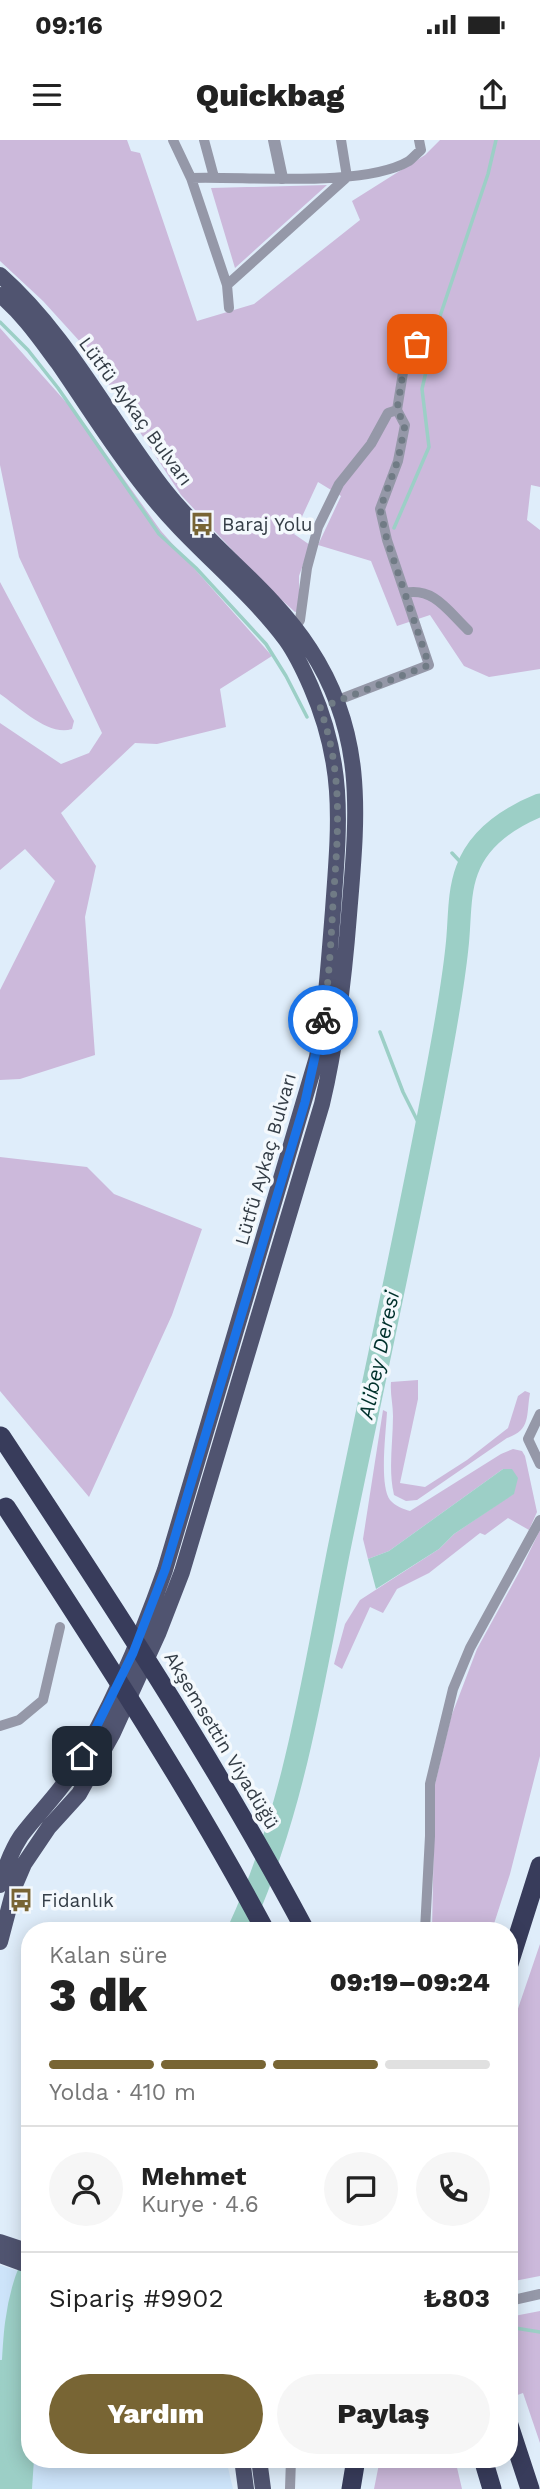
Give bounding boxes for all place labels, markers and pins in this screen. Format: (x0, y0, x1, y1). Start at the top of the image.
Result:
pin (387, 314, 447, 374)
bus stop icon: Baraj Yolu (188, 510, 216, 538)
place label: Baraj Yolu (222, 513, 313, 536)
pin (52, 1726, 112, 1786)
bus stop icon: Fidanlık (7, 1886, 35, 1914)
place label: Fidanlık (41, 1889, 114, 1912)

